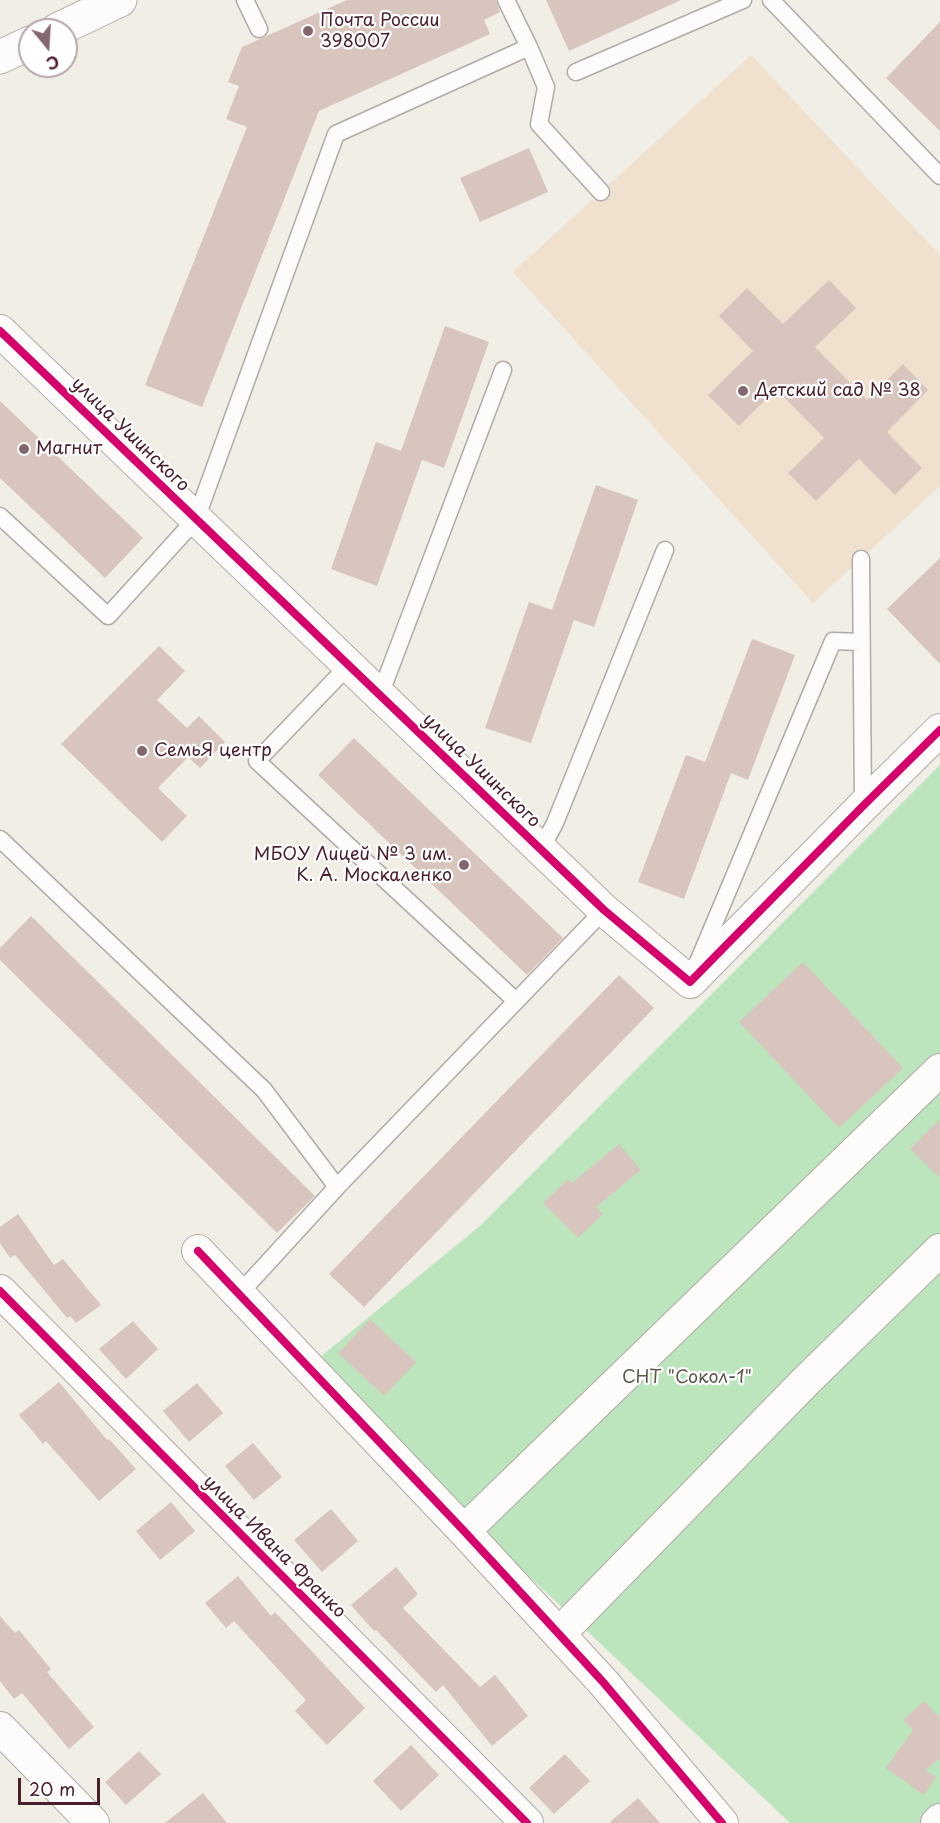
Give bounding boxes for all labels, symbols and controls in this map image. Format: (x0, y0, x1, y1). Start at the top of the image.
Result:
place label: Почта России 398007 (320, 10, 440, 52)
north arrow (18, 18, 78, 78)
marker: Почта России 398007 (301, 24, 315, 38)
text: С (44, 50, 62, 76)
street label: улица Ушинского (67, 373, 193, 497)
place label: Детский сад № 38 (755, 380, 921, 402)
marker: Детский сад № 38 (736, 384, 750, 398)
place label: Магнит (36, 438, 102, 460)
marker: Магнит (17, 442, 31, 456)
street label: улица Ушинского (418, 709, 544, 833)
place label: СемьЯ центр (154, 740, 272, 762)
marker: СемьЯ центр (135, 744, 149, 758)
place label: МБОУ Лицей № 3 им. К. А. Москаленко (254, 844, 452, 886)
marker: МБОУ Лицей № 3 им. К. А. Москаленко (457, 858, 471, 872)
park label: СНТ "Сокол-1" (622, 1367, 752, 1389)
street label: улица Ивана Франко (198, 1471, 350, 1623)
scale bar (21, 1766, 104, 1804)
text: 20 m (29, 1775, 75, 1802)

